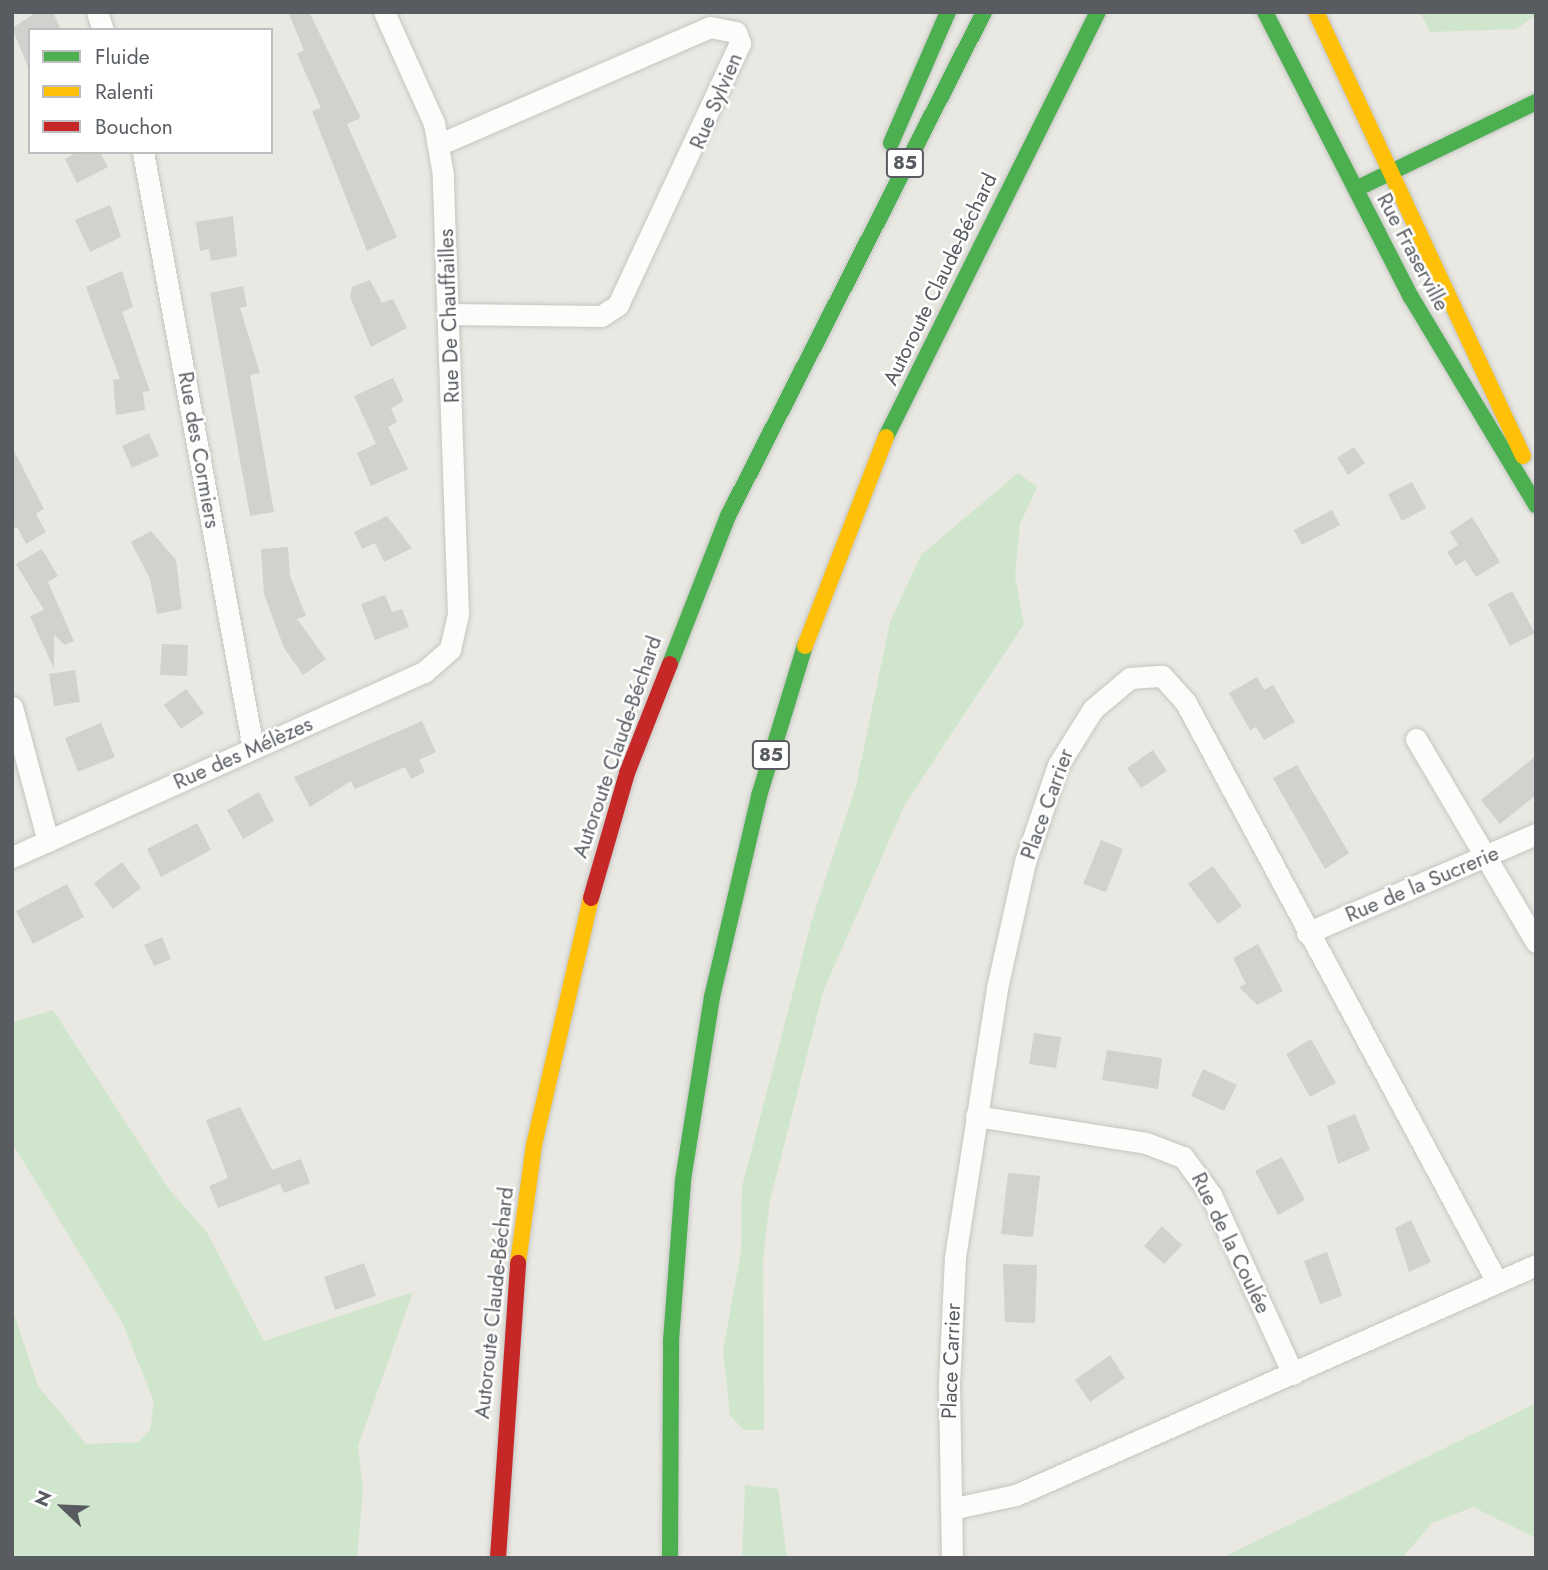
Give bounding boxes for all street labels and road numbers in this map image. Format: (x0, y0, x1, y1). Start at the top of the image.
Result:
street label: Rue Sylvien (684, 49, 748, 153)
road number: 85 (886, 148, 924, 178)
street label: Autoroute Claude-Béchard (878, 169, 1002, 389)
street label: Rue Fraserville (1371, 189, 1455, 315)
street label: Rue De Chauffailles (433, 228, 465, 404)
street label: Rue des Cormiers (173, 370, 225, 530)
street label: Autoroute Claude-Béchard (567, 633, 667, 861)
street label: Rue des Mélèzes (170, 711, 316, 795)
road number: 85 (752, 740, 790, 770)
street label: Place Carrier (1015, 745, 1079, 863)
street label: Rue de la Sucrerie (1342, 840, 1502, 928)
street label: Rue de la Coulée (1186, 1168, 1276, 1318)
street label: Autoroute Claude-Béchard (469, 1186, 519, 1420)
street label: Place Carrier (936, 1303, 966, 1419)

